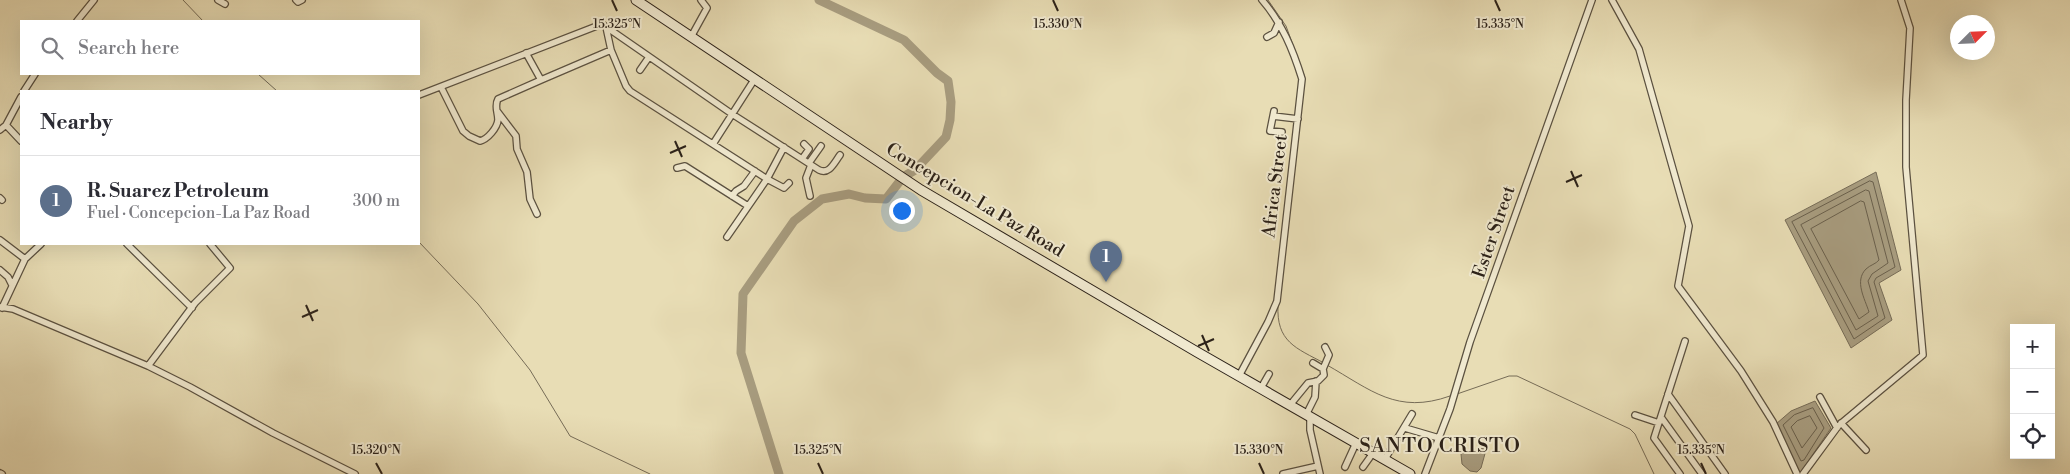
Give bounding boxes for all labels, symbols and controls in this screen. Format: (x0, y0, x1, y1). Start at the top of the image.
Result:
north arrow (1950, 15, 1995, 60)
text: 15.325°N (593, 17, 641, 32)
text: 15.330°N (1034, 17, 1083, 32)
text: 15.335°N (1476, 17, 1524, 32)
search box (20, 20, 420, 75)
icon: search (38, 34, 66, 62)
text: Search here (78, 36, 179, 60)
text: Nearby (40, 110, 113, 136)
street label: Africa Street (1257, 132, 1293, 240)
street label: Concepcion-La Paz Road (882, 138, 1069, 263)
text: R. Suarez Petroleum (87, 179, 269, 203)
street label: Ester Street (1467, 182, 1521, 281)
text: 1 (52, 191, 60, 211)
text: 300 m (353, 191, 400, 211)
your location (889, 198, 915, 224)
text: Fuel · Concepcion-La Paz Road (87, 203, 310, 223)
pin: 1 (1090, 241, 1122, 282)
map controls (2010, 324, 2055, 459)
button: + (2010, 324, 2055, 369)
button: − (2010, 369, 2055, 414)
button: locate (2010, 414, 2055, 459)
district label: SANTO CRISTO (1359, 434, 1521, 459)
text: 15.320°N (351, 443, 401, 458)
text: 15.325°N (794, 443, 842, 458)
text: 15.330°N (1235, 443, 1284, 458)
text: 15.335°N (1677, 443, 1725, 458)

